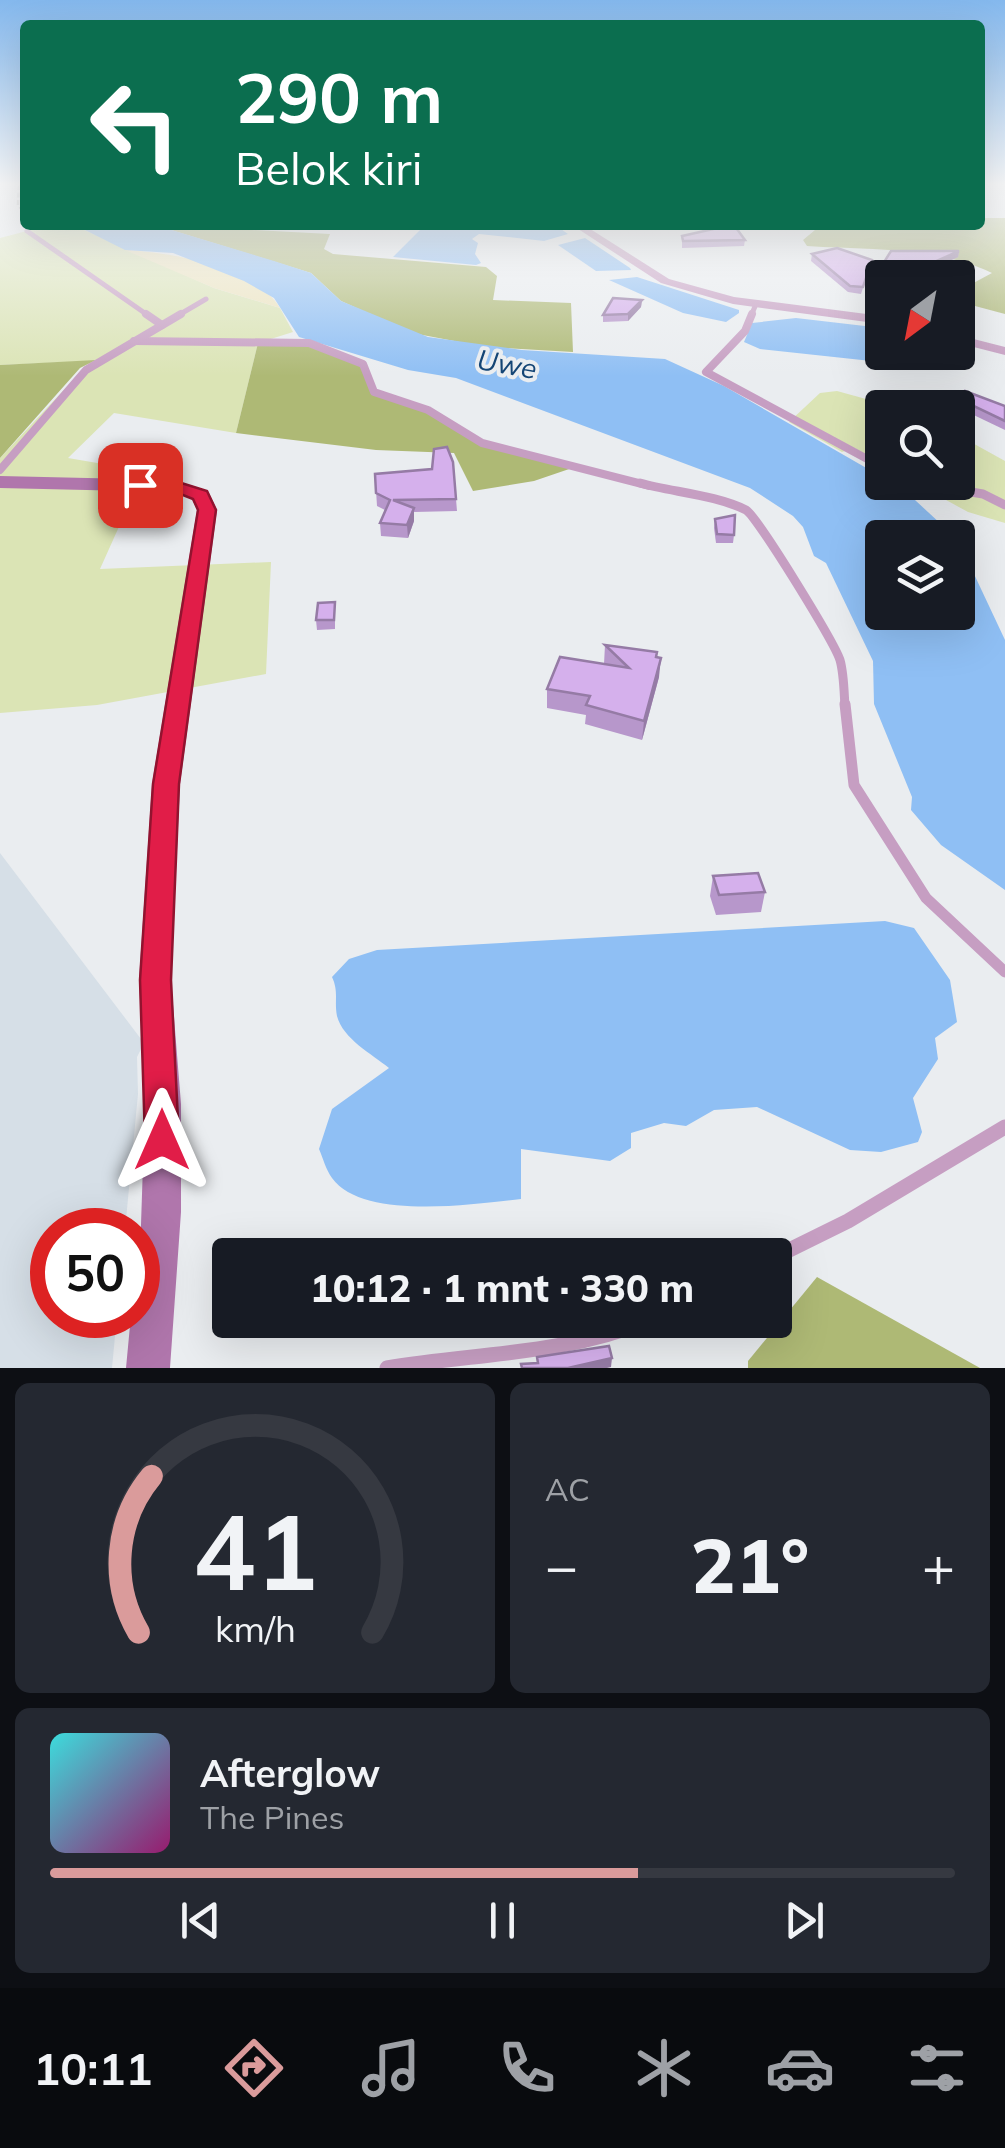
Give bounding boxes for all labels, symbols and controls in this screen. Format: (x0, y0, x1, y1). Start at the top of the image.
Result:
text: 290 m (235, 53, 443, 141)
icon: left (70, 60, 200, 190)
text: Belok kiri (235, 140, 422, 196)
north arrow (865, 260, 975, 370)
map controls (865, 260, 975, 630)
water label: Uwe (475, 341, 540, 386)
button: search (865, 390, 975, 500)
pin (98, 443, 183, 528)
icon: arrive (113, 458, 168, 513)
button: layers (865, 520, 975, 630)
position arrow (110, 1088, 214, 1192)
speed limit sign: 50 (30, 1208, 160, 1338)
text: 10:12 · 1 mnt · 330 m (310, 1264, 694, 1312)
text: AC (545, 1469, 590, 1509)
text: 41 (193, 1485, 317, 1616)
text: 21° (691, 1518, 809, 1612)
text: − (545, 1531, 578, 1600)
text: + (922, 1531, 955, 1600)
text: km/h (215, 1606, 295, 1651)
text: Afterglow (200, 1749, 380, 1797)
text: The Pines (200, 1797, 344, 1837)
icon: previous (173, 1893, 228, 1948)
icon: pause (475, 1893, 530, 1948)
icon: next (777, 1893, 832, 1948)
icon: directions (219, 2033, 289, 2103)
icon: music (356, 2033, 426, 2103)
icon: phone (492, 2033, 562, 2103)
icon: climate (629, 2033, 699, 2103)
icon: car (765, 2033, 835, 2103)
icon: filters (902, 2033, 972, 2103)
text: 10:11 (33, 2040, 152, 2096)

